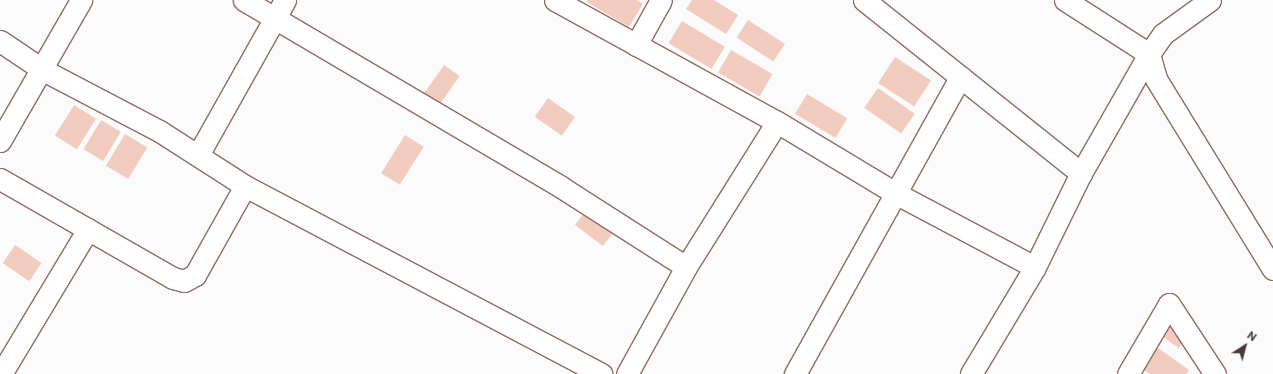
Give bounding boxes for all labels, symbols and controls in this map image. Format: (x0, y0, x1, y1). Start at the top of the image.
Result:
north arrow (1225, 326, 1265, 366)
text: N (1245, 328, 1260, 344)

